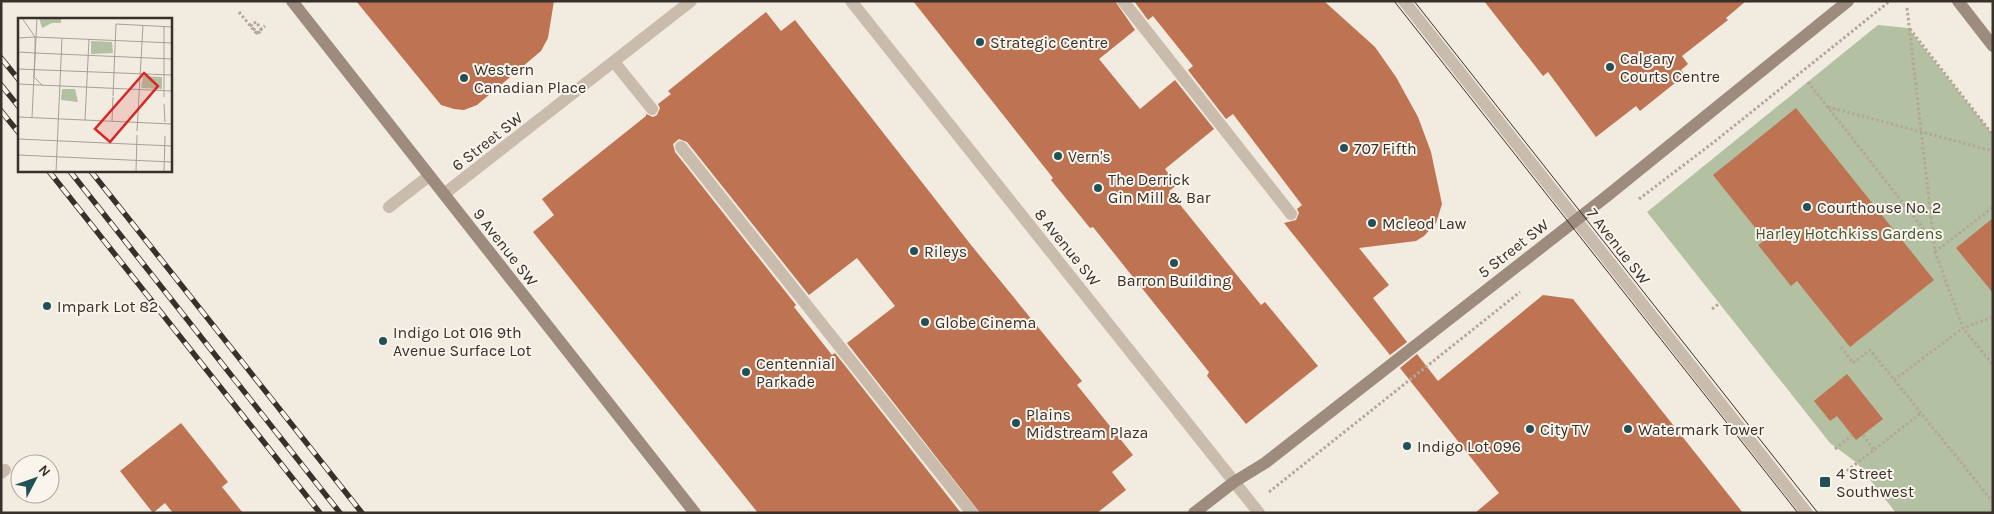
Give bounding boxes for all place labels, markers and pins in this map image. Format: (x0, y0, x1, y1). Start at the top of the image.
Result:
place label: Strategic Centre (990, 33, 1108, 52)
marker: Strategic Centre (974, 36, 986, 48)
place label: Calgary Courts Centre (1620, 49, 1720, 86)
place label: Western Canadian Place (474, 60, 586, 97)
marker: Calgary Courts Centre (1604, 61, 1616, 73)
marker: Western Canadian Place (458, 72, 470, 84)
place label: 707 Fifth (1354, 139, 1417, 158)
marker: 707 Fifth (1338, 142, 1350, 154)
place label: Vern's (1068, 147, 1111, 166)
marker: Vern's (1052, 150, 1064, 162)
place label: The Derrick Gin Mill & Bar (1108, 170, 1211, 207)
marker: The Derrick Gin Mill & Bar (1092, 182, 1104, 194)
place label: Courthouse No. 2 (1817, 198, 1941, 217)
marker: Courthouse No. 2 (1801, 201, 1813, 213)
place label: Mcleod Law (1382, 214, 1467, 233)
marker: Mcleod Law (1366, 217, 1378, 229)
place label: Rileys (924, 242, 967, 261)
marker: Rileys (908, 245, 920, 257)
marker: Barron Building (1168, 257, 1180, 269)
place label: Barron Building (1117, 271, 1231, 290)
place label: Impark Lot 82 (57, 297, 158, 316)
marker: Impark Lot 82 (41, 300, 53, 312)
place label: Globe Cinema (935, 313, 1036, 332)
marker: Globe Cinema (919, 316, 931, 328)
place label: Indigo Lot 016 9th Avenue Surface Lot (393, 323, 531, 360)
marker: Indigo Lot 016 9th Avenue Surface Lot (377, 335, 389, 347)
place label: Centennial Parkade (756, 354, 835, 391)
marker: Centennial Parkade (740, 366, 752, 378)
place label: Plains Midstream Plaza (1026, 405, 1148, 442)
marker: Plains Midstream Plaza (1010, 417, 1022, 429)
place label: City TV (1540, 420, 1589, 439)
place label: Watermark Tower (1638, 420, 1764, 439)
marker: City TV (1524, 423, 1536, 435)
marker: Watermark Tower (1622, 423, 1634, 435)
place label: Indigo Lot 096 (1417, 437, 1521, 456)
marker: Indigo Lot 096 (1401, 440, 1413, 452)
place label: 4 Street Southwest (1836, 464, 1914, 501)
marker: 4 Street Southwest (1818, 475, 1832, 489)

